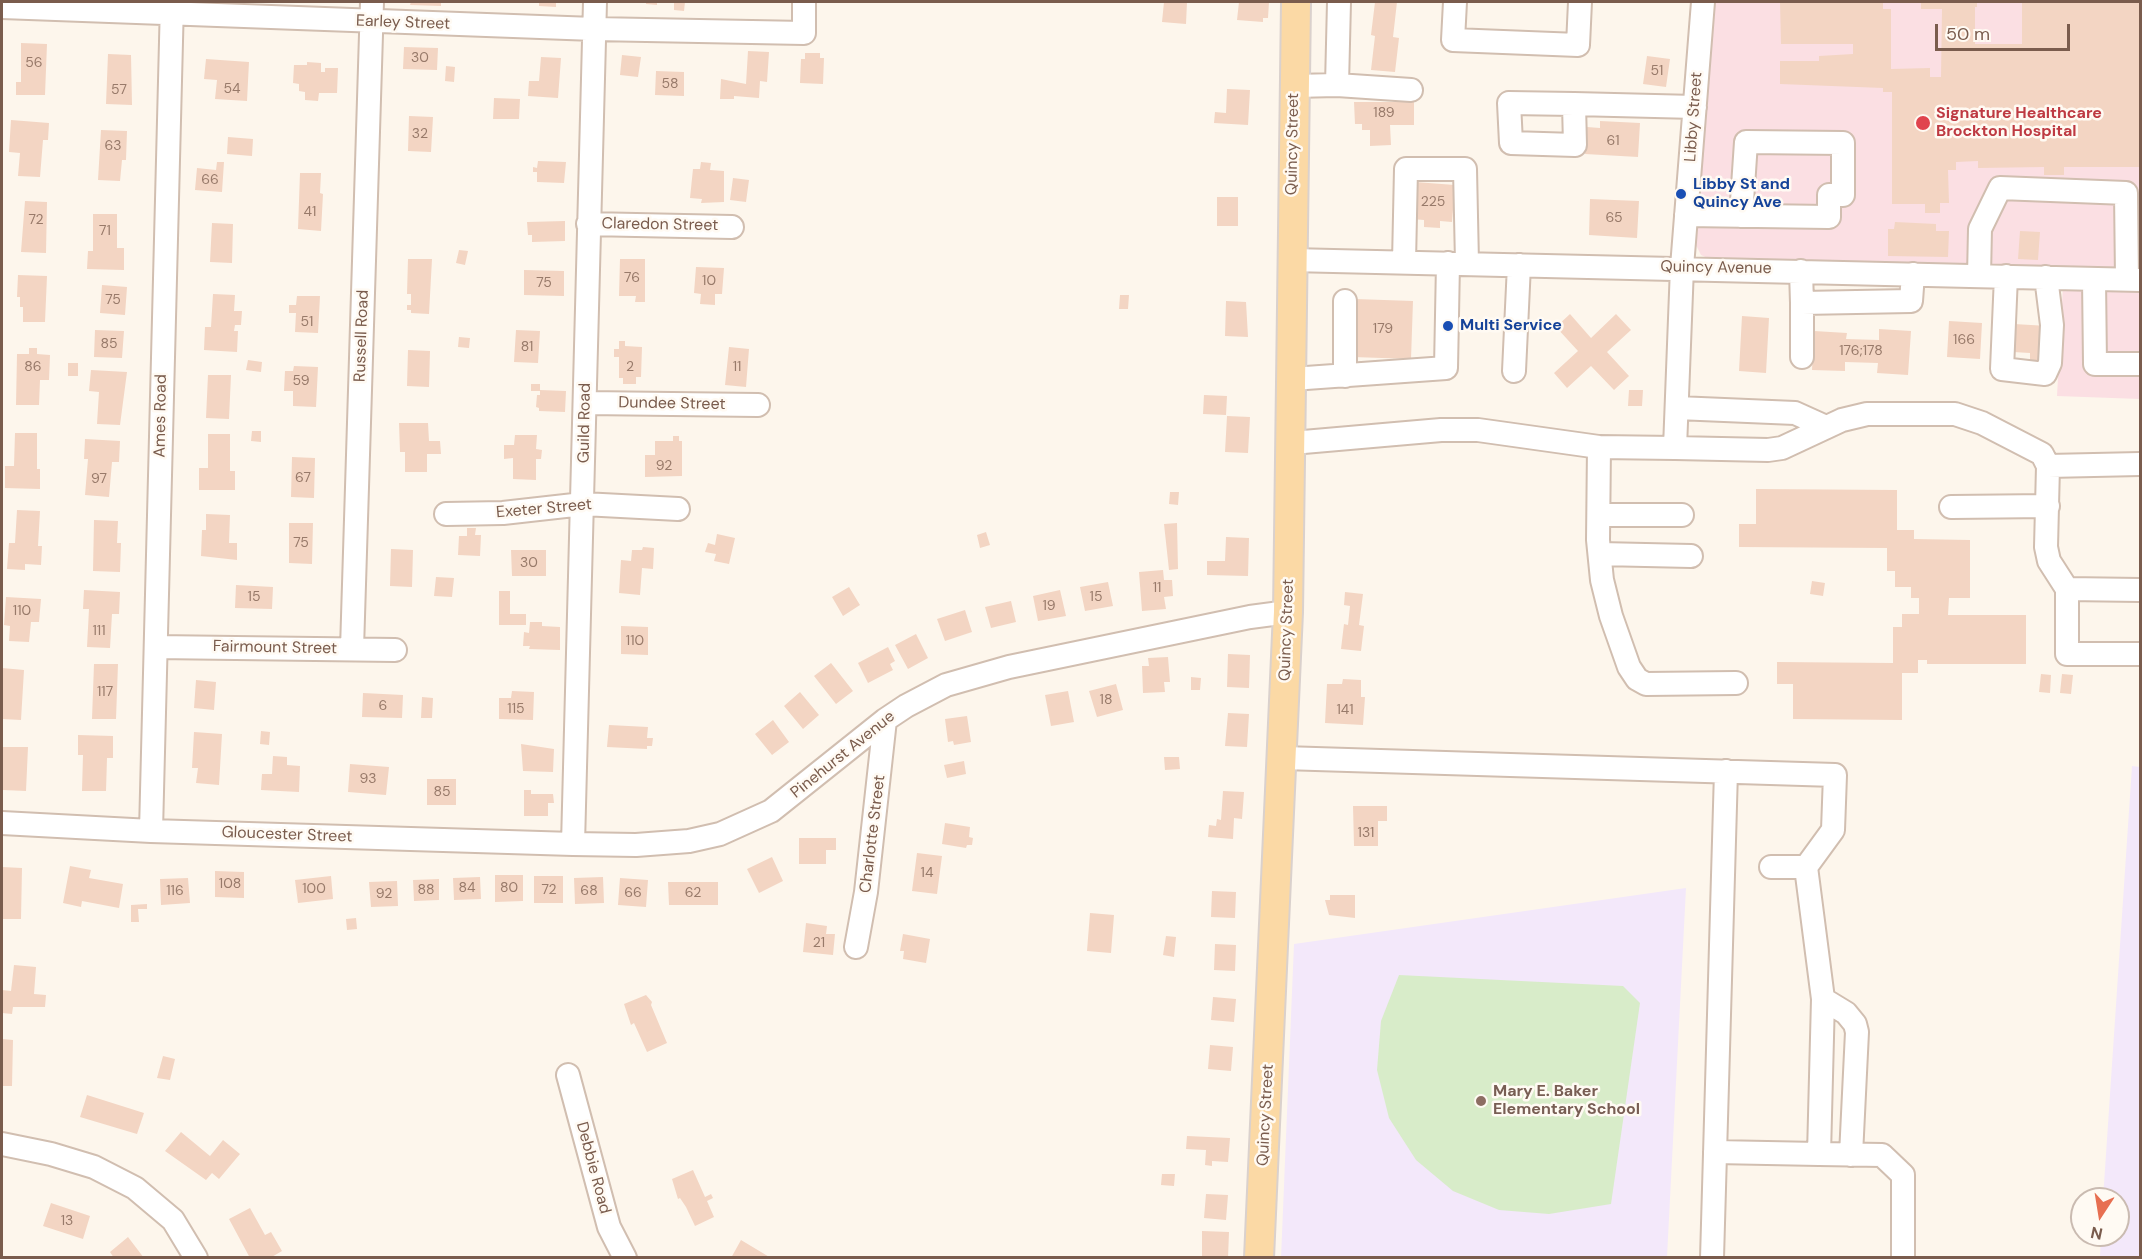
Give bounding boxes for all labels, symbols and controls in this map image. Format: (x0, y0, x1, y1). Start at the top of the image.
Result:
street label: Earley Street (355, 12, 451, 34)
scale bar (1938, 12, 2073, 50)
text: 50 m (1946, 22, 1990, 46)
house number: 30 (411, 50, 429, 66)
house number: 56 (25, 55, 43, 71)
house number: 51 (1651, 63, 1663, 79)
street label: Libby Street (1681, 71, 1707, 163)
house number: 58 (661, 76, 679, 92)
house number: 54 (223, 81, 241, 97)
house number: 57 (111, 82, 127, 98)
street label: Quincy Street (1283, 93, 1303, 195)
place label: Signature Healthcare Brockton Hospital (1936, 104, 2102, 142)
house number: 189 (1373, 105, 1395, 121)
marker: Signature Healthcare Brockton Hospital (1914, 114, 1932, 132)
house number: 32 (412, 126, 428, 142)
house number: 61 (1606, 133, 1620, 149)
house number: 63 (104, 138, 122, 154)
house number: 66 (201, 172, 219, 188)
place label: Libby St and Quincy Ave (1693, 175, 1790, 213)
marker: Libby St and Quincy Ave (1674, 187, 1688, 201)
house number: 225 (1421, 194, 1445, 210)
house number: 41 (304, 204, 316, 220)
house number: 65 (1605, 210, 1623, 226)
house number: 72 (28, 212, 44, 228)
street label: Claredon Street (601, 214, 719, 236)
house number: 71 (99, 223, 111, 239)
street label: Quincy Avenue (1660, 257, 1772, 279)
house number: 76 (624, 270, 640, 286)
house number: 10 (702, 273, 716, 289)
house number: 75 (536, 275, 552, 291)
street label: Russell Road (351, 289, 373, 383)
house number: 75 (105, 292, 121, 308)
house number: 51 (301, 314, 313, 330)
place label: Multi Service (1460, 316, 1562, 336)
marker: Multi Service (1441, 319, 1455, 333)
house number: 179 (1373, 321, 1393, 337)
house number: 166 (1953, 332, 1975, 348)
house number: 85 (100, 336, 118, 352)
house number: 81 (521, 339, 533, 355)
house number: 176;178 (1839, 343, 1883, 359)
house number: 86 (24, 359, 42, 375)
house number: 2 (626, 359, 634, 375)
house number: 11 (733, 359, 741, 375)
house number: 59 (293, 373, 309, 389)
street label: Ames Road (151, 374, 171, 458)
street label: Guild Road (575, 383, 595, 463)
street label: Dundee Street (618, 393, 726, 415)
house number: 92 (656, 458, 672, 474)
house number: 67 (295, 470, 311, 486)
house number: 97 (91, 471, 107, 487)
street label: Exeter Street (495, 495, 593, 523)
house number: 75 (293, 535, 309, 551)
house number: 30 (520, 555, 538, 571)
street label: Quincy Street (1276, 579, 1298, 681)
house number: 11 (1153, 580, 1161, 596)
house number: 15 (248, 589, 260, 605)
house number: 15 (1090, 589, 1102, 605)
house number: 19 (1042, 598, 1056, 614)
house number: 110 (13, 603, 31, 619)
house number: 111 (92, 623, 106, 639)
house number: 110 (626, 633, 644, 649)
street label: Fairmount Street (213, 637, 337, 659)
house number: 117 (97, 684, 113, 700)
house number: 18 (1100, 692, 1112, 708)
house number: 6 (379, 698, 387, 714)
house number: 115 (507, 701, 525, 717)
house number: 141 (1336, 702, 1354, 718)
street label: Pinehurst Avenue (787, 707, 899, 803)
house number: 93 (360, 771, 376, 787)
street label: Charlotte Street (856, 774, 890, 894)
house number: 85 (433, 784, 451, 800)
street label: Gloucester Street (221, 823, 353, 847)
house number: 131 (1358, 825, 1374, 841)
house number: 14 (921, 865, 933, 881)
house number: 108 (219, 876, 241, 892)
house number: 84 (458, 880, 476, 896)
house number: 80 (500, 880, 518, 896)
house number: 100 (302, 881, 326, 897)
house number: 88 (417, 882, 435, 898)
house number: 72 (541, 882, 557, 898)
house number: 116 (166, 883, 184, 899)
house number: 68 (580, 883, 598, 899)
house number: 66 (624, 885, 642, 901)
house number: 62 (685, 885, 701, 901)
house number: 92 (376, 886, 392, 902)
house number: 21 (813, 935, 825, 951)
street label: Quincy Street (1254, 1063, 1278, 1167)
place label: Mary E. Baker Elementary School (1493, 1082, 1640, 1120)
marker: Mary E. Baker Elementary School (1474, 1094, 1488, 1108)
street label: Debbie Road (571, 1120, 615, 1216)
north arrow (2070, 1187, 2130, 1247)
house number: 13 (61, 1213, 73, 1229)
text: N (2089, 1222, 2104, 1245)

